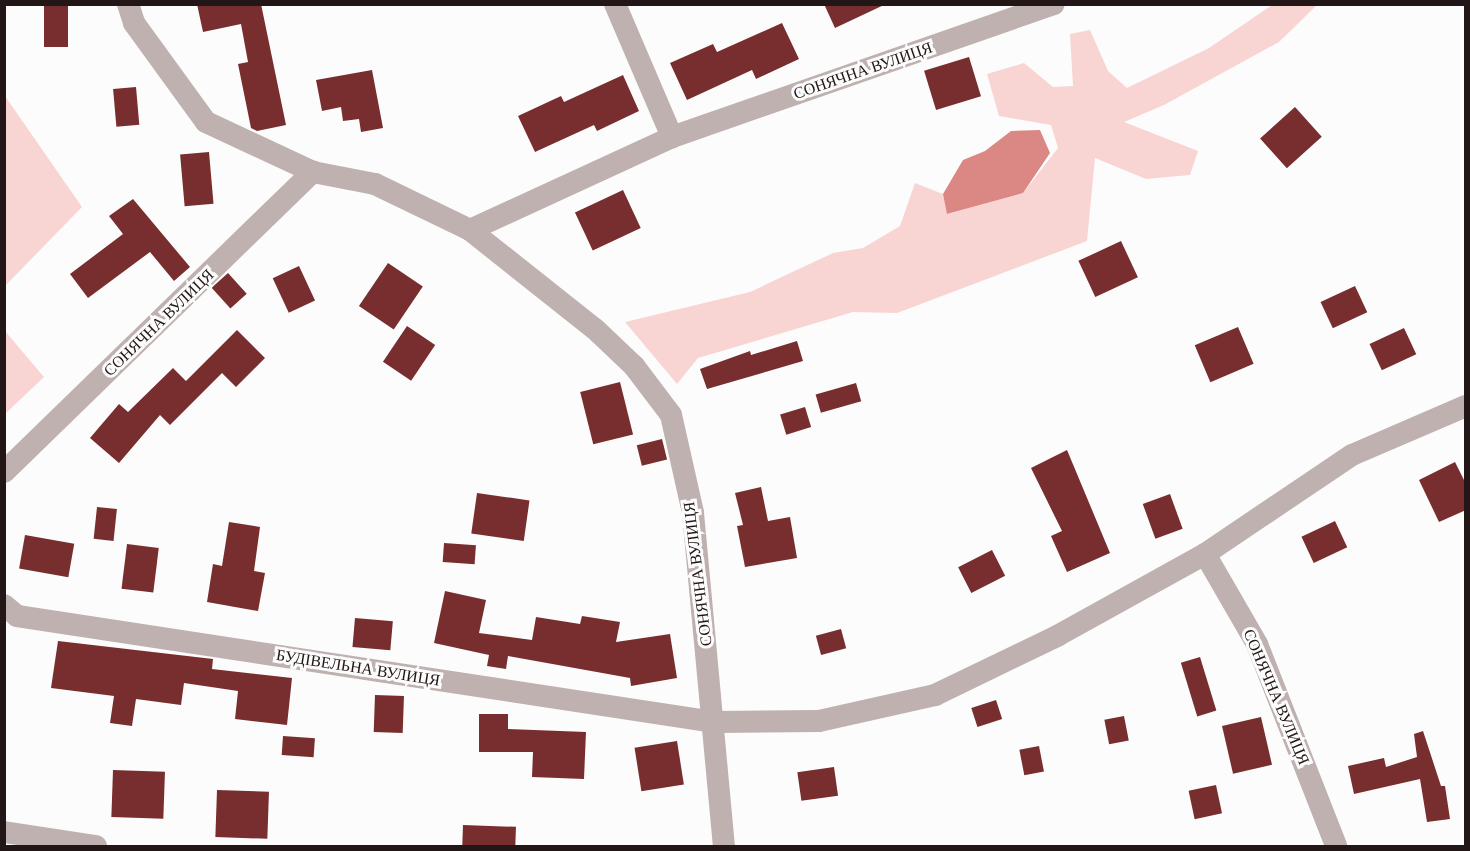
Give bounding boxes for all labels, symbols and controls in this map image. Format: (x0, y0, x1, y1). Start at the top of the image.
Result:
street label: СОНЯЧНА ВУЛИЦЯ (791, 38, 935, 104)
street label: СОНЯЧНА ВУЛИЦЯ (100, 266, 218, 380)
street label: СОНЯЧНА ВУЛИЦЯ (680, 501, 716, 647)
street label: СОНЯЧНА ВУЛИЦЯ (1239, 626, 1313, 768)
street label: БУДІВЕЛЬНА ВУЛИЦЯ (275, 646, 441, 690)

